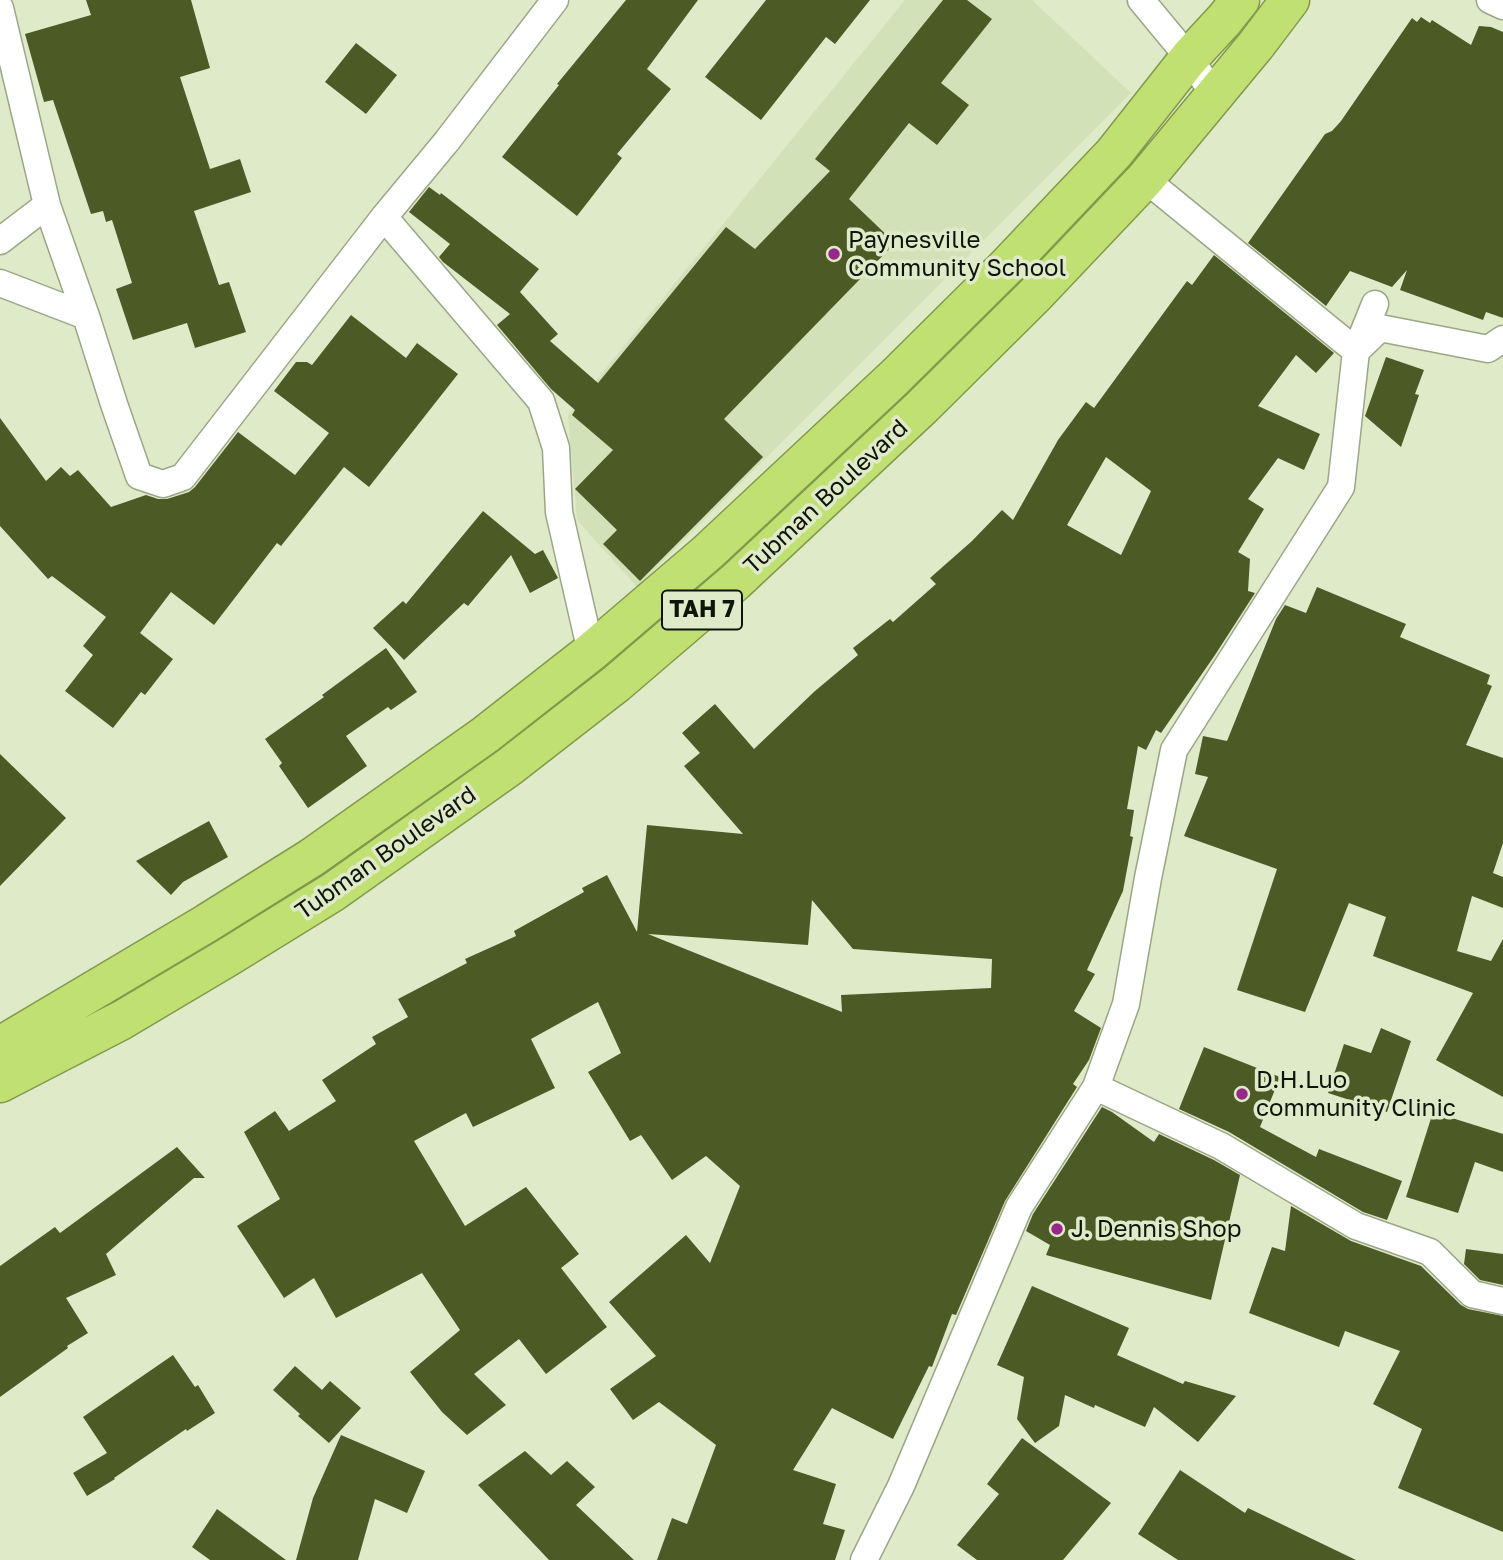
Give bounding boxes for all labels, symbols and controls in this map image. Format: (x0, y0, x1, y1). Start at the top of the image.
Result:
place label: Paynesville Community School (848, 226, 1066, 282)
marker: Paynesville Community School (826, 246, 842, 262)
street label: Tubman Boulevard (738, 414, 914, 580)
road number: TAH 7 (662, 590, 742, 630)
street label: Tubman Boulevard (290, 780, 482, 926)
place label: D.H.Luo community Clinic (1256, 1066, 1456, 1122)
marker: D.H.Luo community Clinic (1234, 1086, 1250, 1102)
place label: J. Dennis Shop (1071, 1215, 1241, 1243)
marker: J. Dennis Shop (1049, 1221, 1065, 1237)

